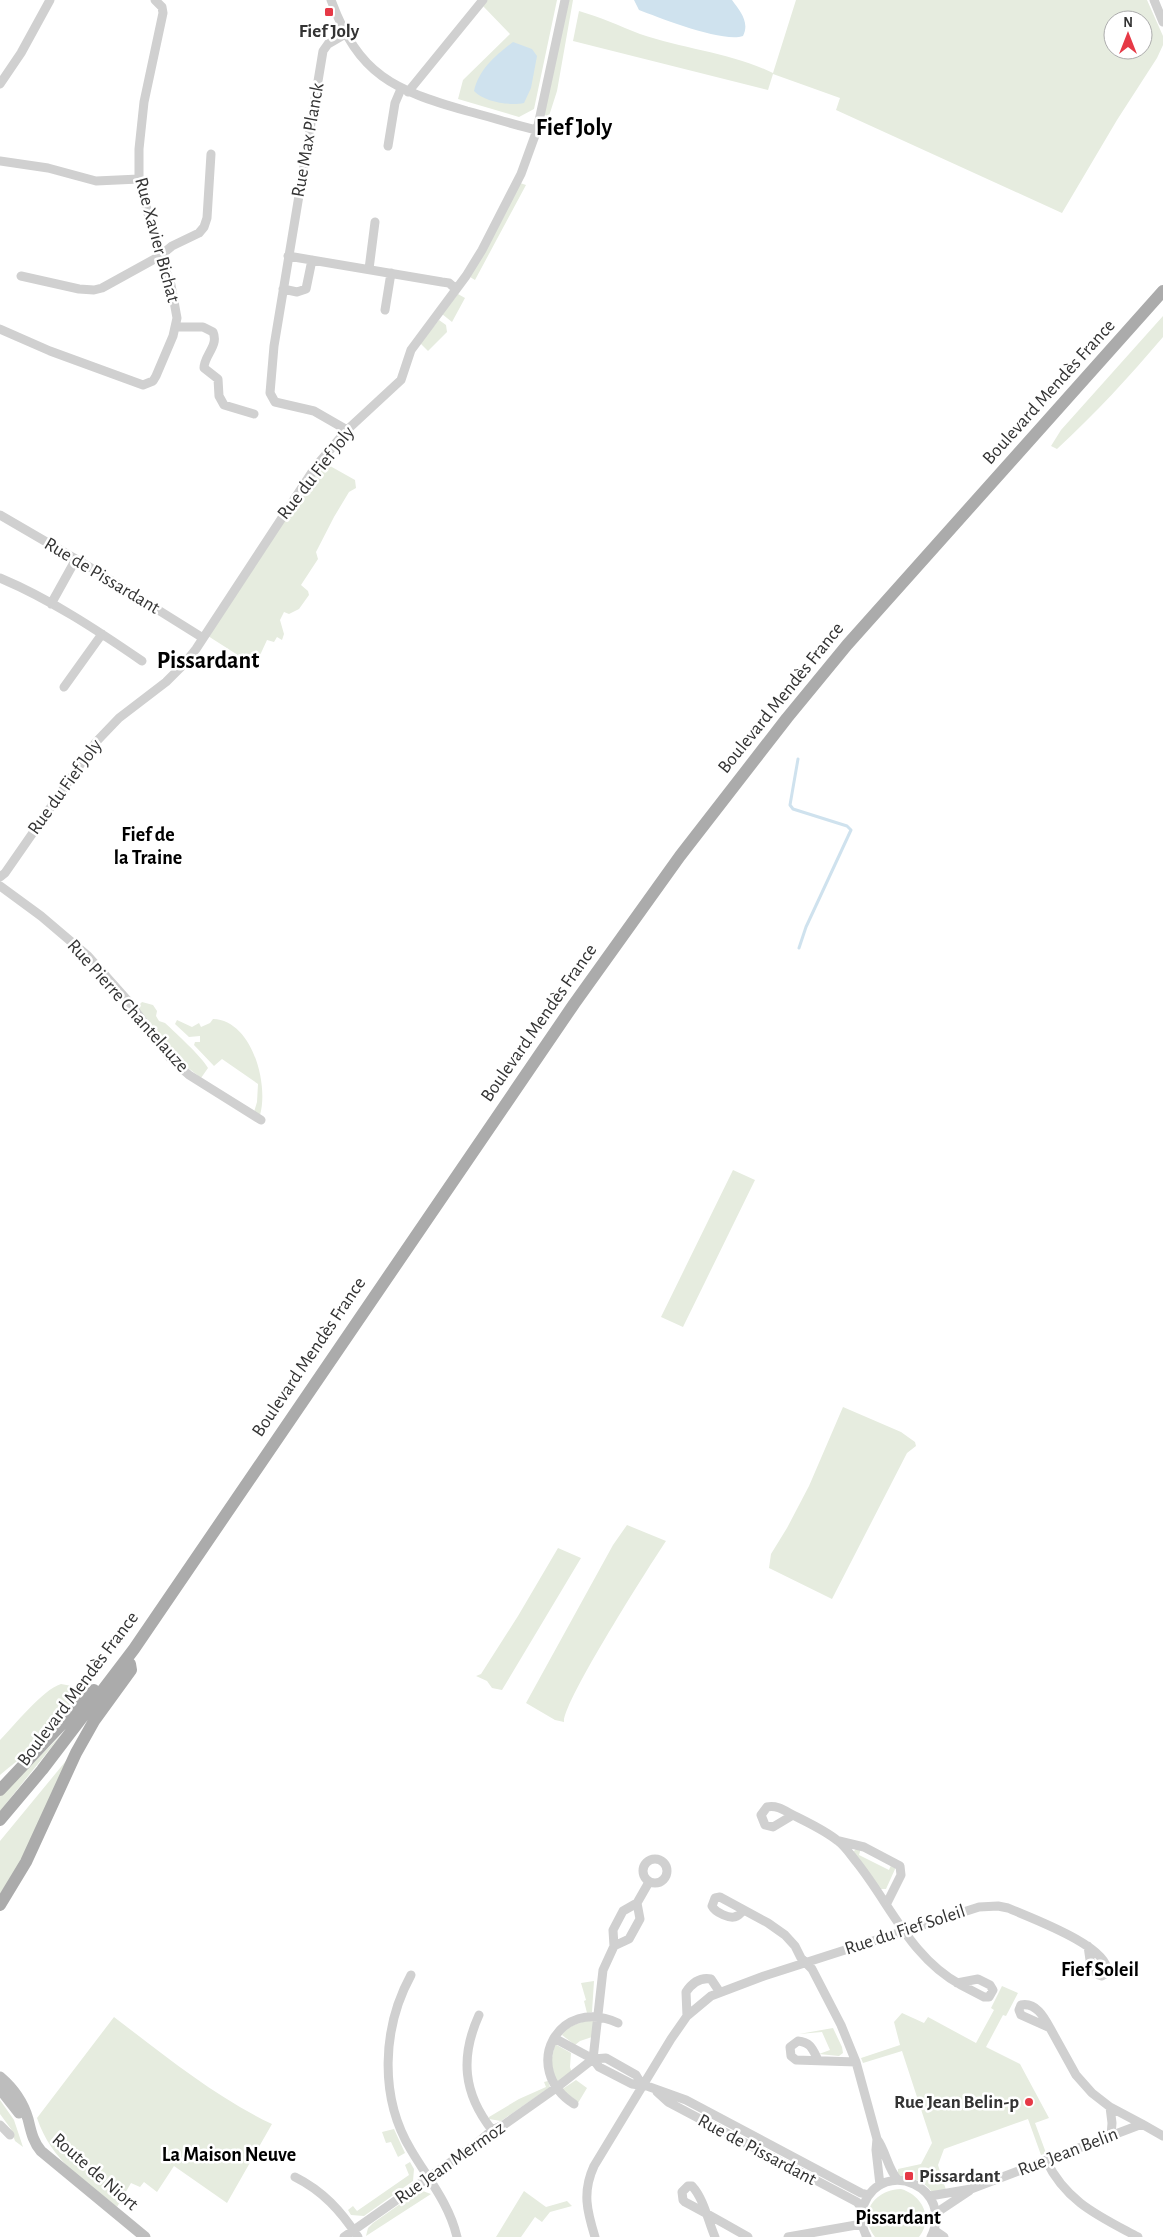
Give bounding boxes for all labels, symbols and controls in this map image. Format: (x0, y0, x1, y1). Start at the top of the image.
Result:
marker: Fief Joly (323, 6, 335, 18)
north arrow (1103, 10, 1153, 60)
text: N (1123, 16, 1133, 30)
place label: Fief Joly (299, 22, 360, 41)
street label: Rue Max Planck (289, 81, 327, 199)
district label: Fief Joly (536, 116, 613, 140)
street label: Rue Xavier Bichat (131, 175, 183, 305)
street label: Boulevard Mendès France (979, 316, 1119, 468)
street label: Rue du Fief Joly (274, 423, 358, 523)
street label: Rue de Pissardant (41, 534, 163, 618)
street label: Boulevard Mendès France (715, 619, 847, 777)
district label: Pissardant (157, 649, 259, 673)
street label: Rue du Fief Joly (24, 736, 106, 838)
district label: Fief de la Traine (114, 825, 182, 868)
street label: Rue Pierre Chantelauze (64, 936, 192, 1076)
street label: Boulevard Mendès France (477, 941, 601, 1105)
street label: Boulevard Mendès France (249, 1274, 369, 1440)
street label: Boulevard Mendès France (14, 1608, 142, 1770)
street label: Rue du Fief Soleil (842, 1902, 968, 1958)
district label: Fief Soleil (1061, 1960, 1139, 1980)
place label: Rue Jean Belin-p (894, 2093, 1019, 2112)
marker: Rue Jean Belin-p (1023, 2096, 1035, 2108)
street label: Rue de Pissardant (695, 2111, 819, 2189)
street label: Rue Jean Mermoz (392, 2118, 508, 2208)
street label: Rue Jean Belin (1015, 2124, 1121, 2180)
street label: Route de Niort (48, 2130, 142, 2214)
district label: La Maison Neuve (162, 2145, 296, 2165)
place label: Pissardant (919, 2167, 1001, 2186)
marker: Pissardant (903, 2170, 915, 2182)
district label: Pissardant (855, 2208, 941, 2228)

